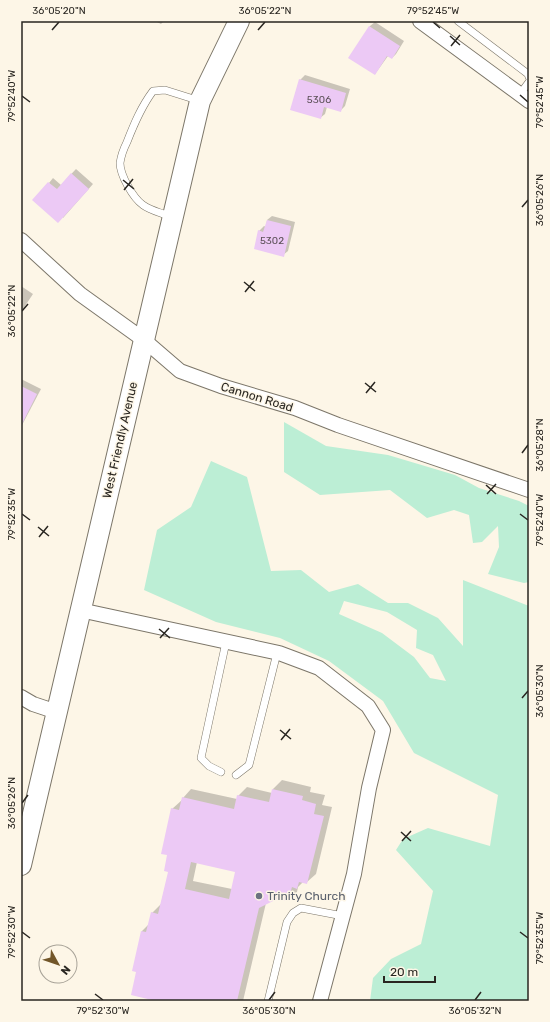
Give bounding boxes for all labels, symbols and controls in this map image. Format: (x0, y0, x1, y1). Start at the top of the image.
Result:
text: 36°05'20"N (32, 5, 86, 17)
text: 36°05'22"N (239, 5, 291, 17)
text: 79°52'45"W (407, 5, 459, 17)
text: 79°52'40"W (6, 70, 18, 122)
text: 79°52'45"W (534, 76, 546, 128)
house number: 5306 (307, 94, 331, 106)
text: 36°05'26"N (534, 174, 546, 226)
house number: 5302 (260, 235, 284, 247)
text: 36°05'22"N (6, 285, 18, 337)
street label: Cannon Road (219, 379, 295, 415)
street label: West Friendly Avenue (100, 380, 140, 500)
text: 36°05'28"N (534, 418, 546, 472)
text: 79°52'35"W (6, 488, 18, 540)
text: 79°52'40"W (534, 494, 546, 546)
text: 36°05'30"N (534, 664, 546, 718)
text: 36°05'26"N (6, 777, 18, 829)
place label: Trinity Church (267, 889, 345, 903)
marker: Trinity Church (254, 891, 264, 901)
text: 79°52'30"W (6, 905, 18, 959)
text: 79°52'35"W (534, 912, 546, 964)
north arrow (38, 944, 78, 984)
scale bar (384, 958, 435, 984)
text: N (58, 963, 73, 977)
text: 20 m (390, 965, 418, 979)
text: 79°52'30"W (76, 1005, 130, 1017)
text: 36°05'30"N (242, 1005, 296, 1017)
text: 36°05'32"N (449, 1005, 502, 1017)

